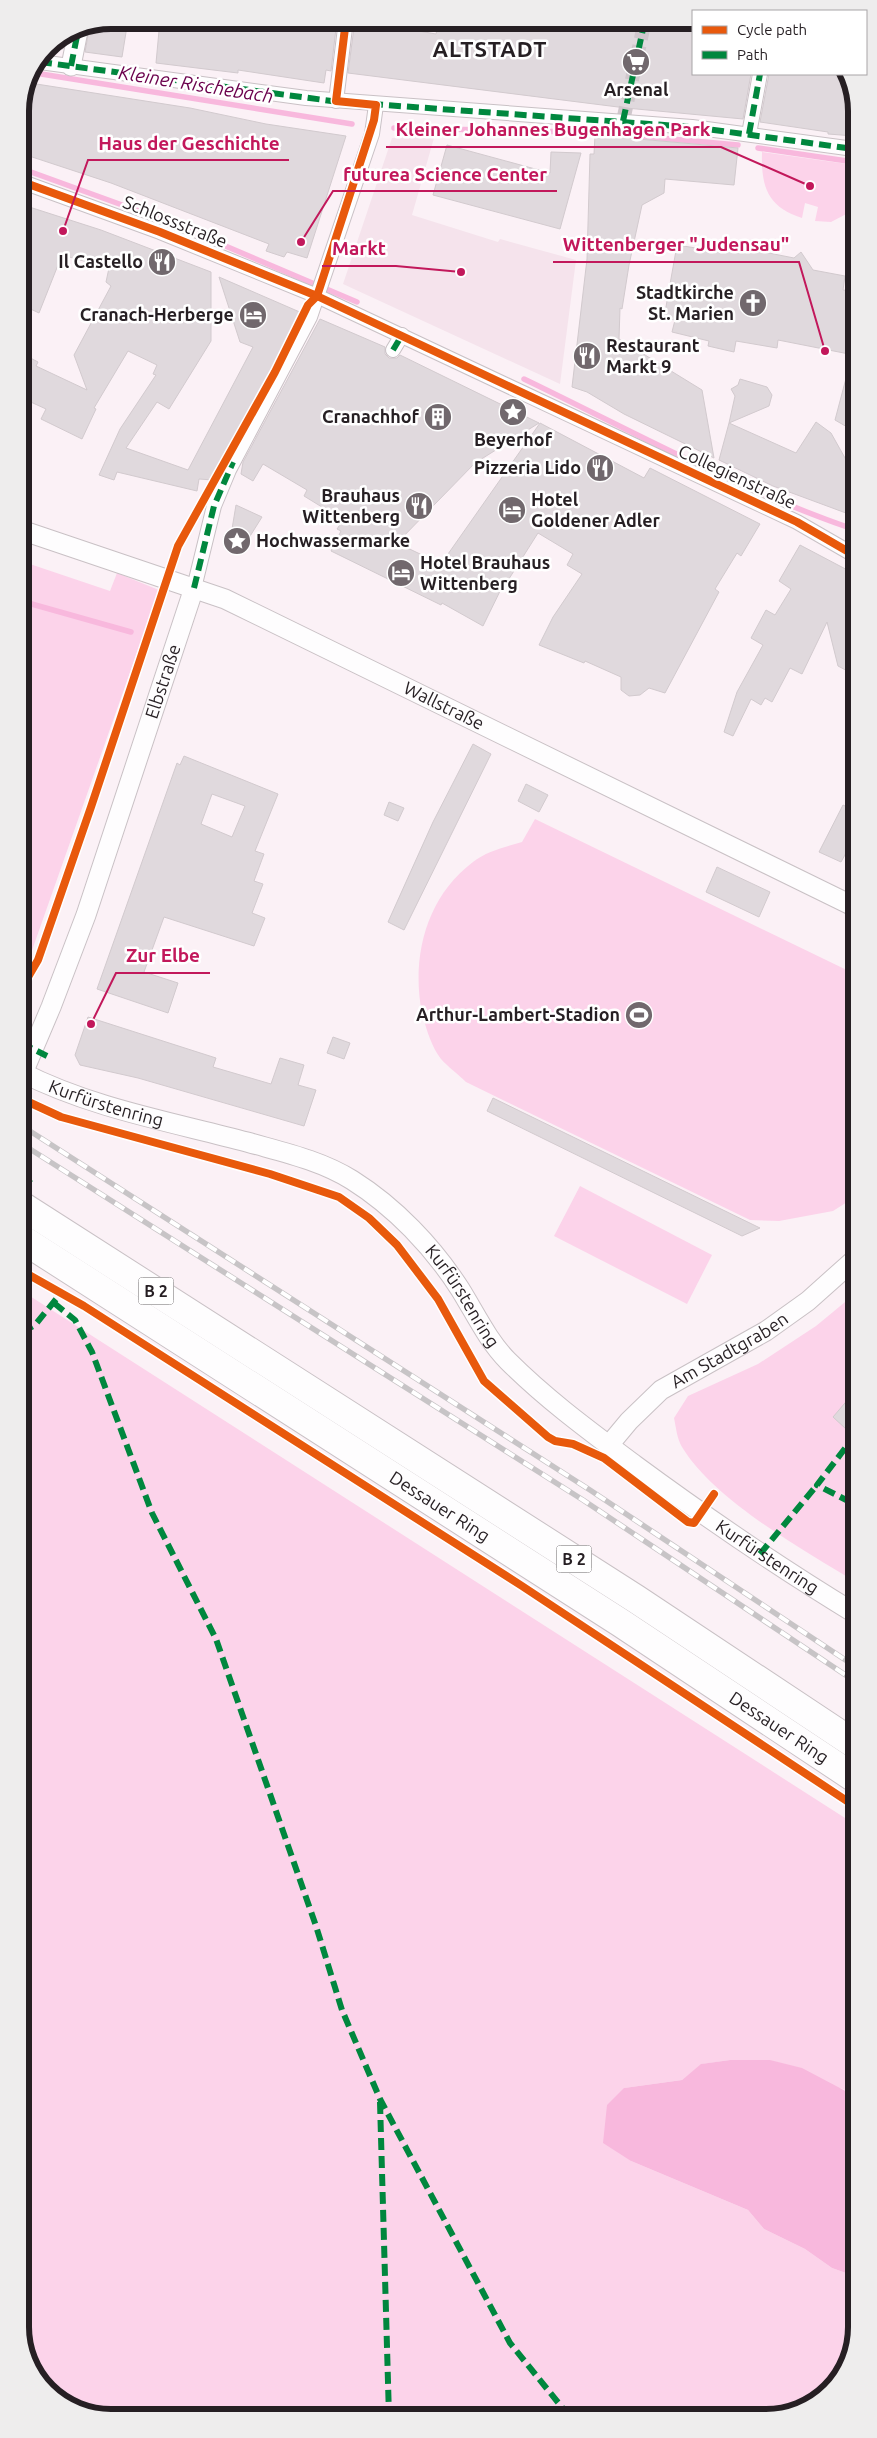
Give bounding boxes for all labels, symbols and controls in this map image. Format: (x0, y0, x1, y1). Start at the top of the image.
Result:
legend (692, 10, 867, 75)
text: Cycle path (737, 21, 807, 38)
district label: ALTSTADT (433, 36, 547, 61)
text: Path (737, 46, 768, 63)
supermarket icon: Arsenal (621, 47, 651, 77)
water label: Kleiner Rischebach (117, 61, 275, 107)
place label: Arsenal (604, 79, 669, 99)
callout: Kleiner Johannes Bugenhagen Park (386, 113, 721, 147)
text: Kleiner Johannes Bugenhagen Park (395, 118, 711, 140)
callout: Haus der Geschichte (88, 126, 289, 160)
text: Haus der Geschichte (98, 132, 280, 154)
callout: futurea Science Center (333, 157, 557, 191)
text: futurea Science Center (343, 163, 547, 185)
street label: Schlossstraße (120, 191, 230, 251)
callout: Wittenberger "Judensau" (553, 228, 799, 262)
callout: Markt (322, 232, 396, 266)
text: Wittenberger "Judensau" (563, 233, 789, 255)
text: Markt (332, 237, 386, 259)
restaurant icon: Il Castello (147, 247, 177, 277)
place label: Il Castello (58, 251, 143, 271)
place label: Stadtkirche St. Marien (636, 282, 734, 323)
church icon: Stadtkirche St. Marien (738, 288, 768, 318)
hotel icon: Cranach-Herberge (238, 300, 268, 330)
place label: Cranach-Herberge (80, 304, 234, 324)
place label: Restaurant Markt 9 (606, 335, 700, 376)
restaurant icon: Restaurant Markt 9 (572, 341, 602, 371)
place icon: Beyerhof (498, 397, 528, 427)
building icon: Cranachhof (423, 402, 453, 432)
place label: Cranachhof (322, 406, 420, 426)
place label: Beyerhof (474, 429, 553, 449)
street label: Collegienstraße (675, 440, 799, 512)
restaurant icon: Pizzeria Lido (585, 453, 615, 483)
place label: Pizzeria Lido (474, 457, 581, 477)
place label: Brauhaus Wittenberg (302, 485, 400, 526)
place label: Hotel Goldener Adler (531, 489, 661, 530)
restaurant icon: Brauhaus Wittenberg (404, 491, 434, 521)
hotel icon: Hotel Goldener Adler (497, 495, 527, 525)
place icon: Hochwassermarke (222, 526, 252, 556)
place label: Hochwassermarke (256, 530, 410, 550)
place label: Hotel Brauhaus Wittenberg (420, 552, 550, 593)
hotel icon: Hotel Brauhaus Wittenberg (386, 558, 416, 588)
street label: Elbstraße (141, 641, 184, 721)
street label: Wallstraße (401, 677, 488, 733)
callout: Zur Elbe (116, 939, 210, 973)
text: Zur Elbe (126, 944, 200, 966)
sports icon: Arthur-Lambert-Stadion (624, 1000, 654, 1030)
place label: Arthur-Lambert-Stadion (416, 1004, 620, 1024)
street label: Kurfürstenring (46, 1075, 166, 1130)
street label: Kurfürstenring (422, 1240, 504, 1351)
road number: B 2 (138, 1278, 174, 1304)
street label: Am Stadtgraben (667, 1308, 791, 1391)
street label: Dessauer Ring (386, 1466, 494, 1545)
street label: Kurfürstenring (713, 1515, 823, 1597)
road number: B 2 (556, 1546, 592, 1572)
street label: Dessauer Ring (726, 1687, 833, 1767)

